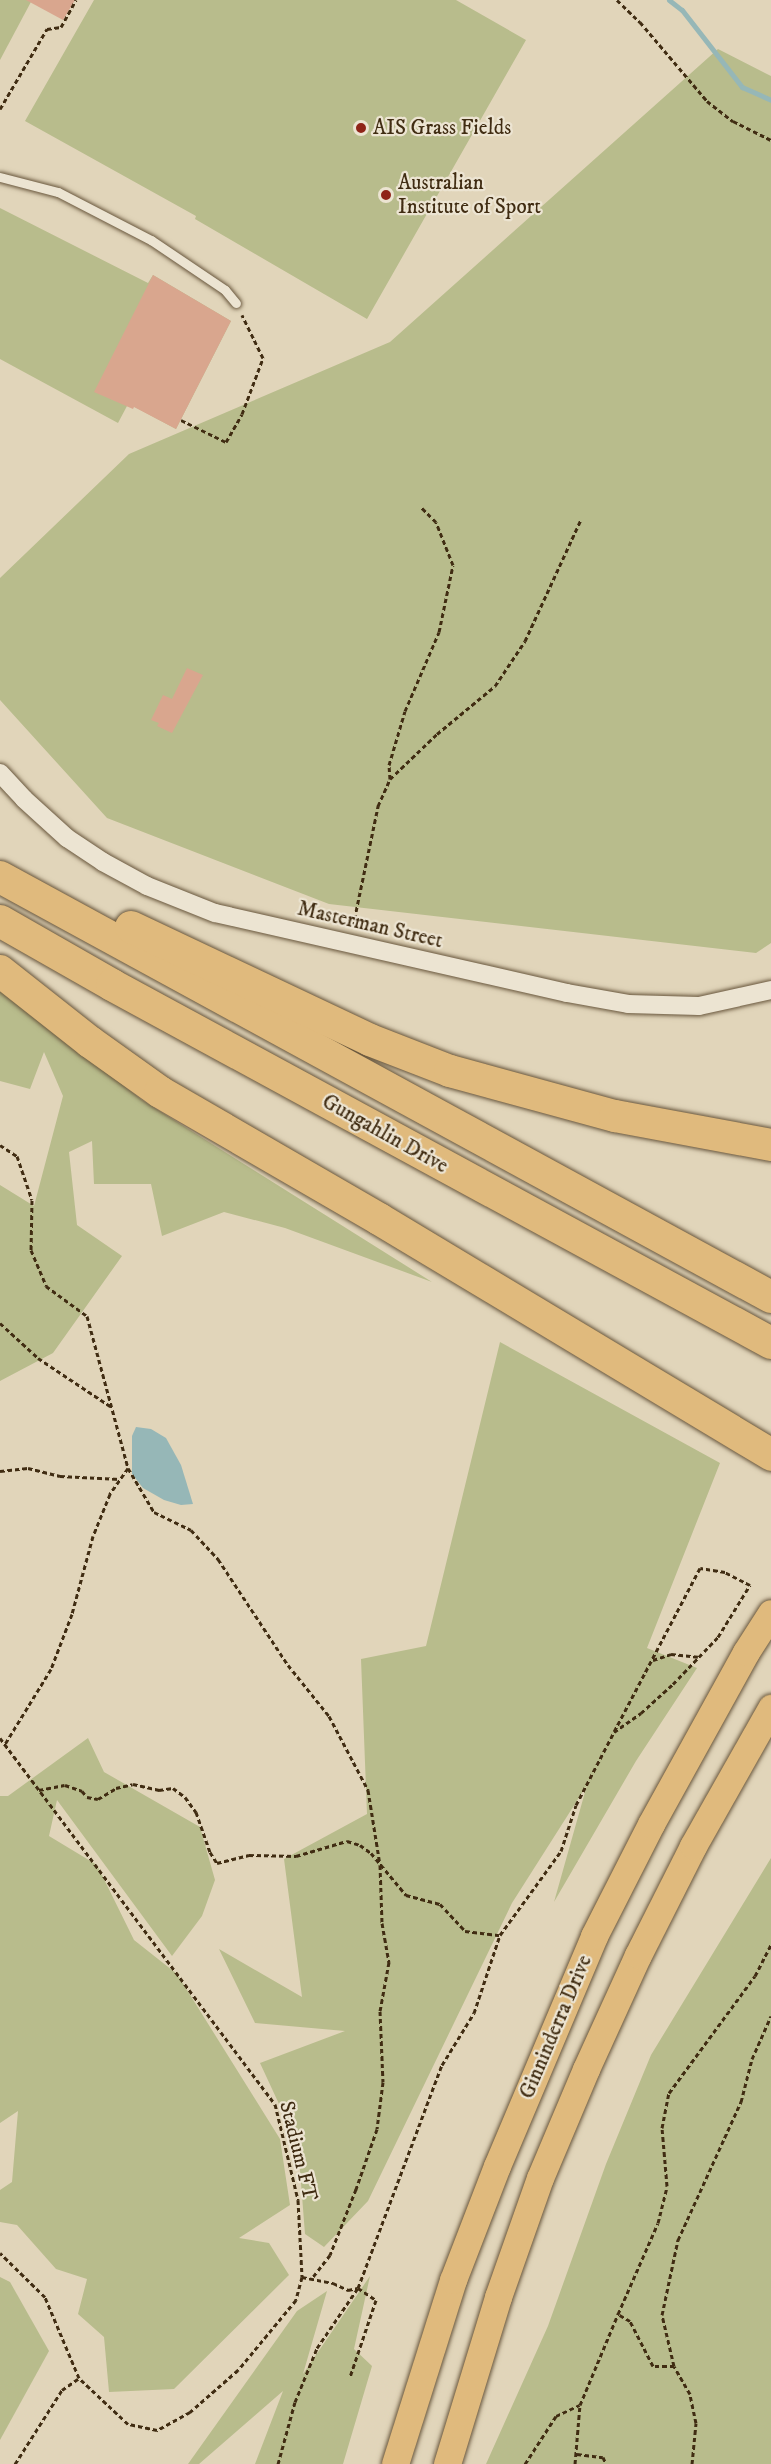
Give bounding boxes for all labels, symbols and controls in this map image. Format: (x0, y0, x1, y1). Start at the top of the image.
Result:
place label: AIS Grass Fields (373, 115, 511, 141)
marker: AIS Grass Fields (354, 121, 368, 135)
place label: Australian Institute of Sport (398, 170, 541, 220)
marker: Australian Institute of Sport (379, 188, 393, 202)
street label: Masterman Street (295, 896, 445, 954)
street label: Gungahlin Drive (318, 1089, 452, 1179)
street label: Ginninderra Drive (514, 1951, 598, 2103)
street label: Stadium FT (273, 2098, 323, 2204)

